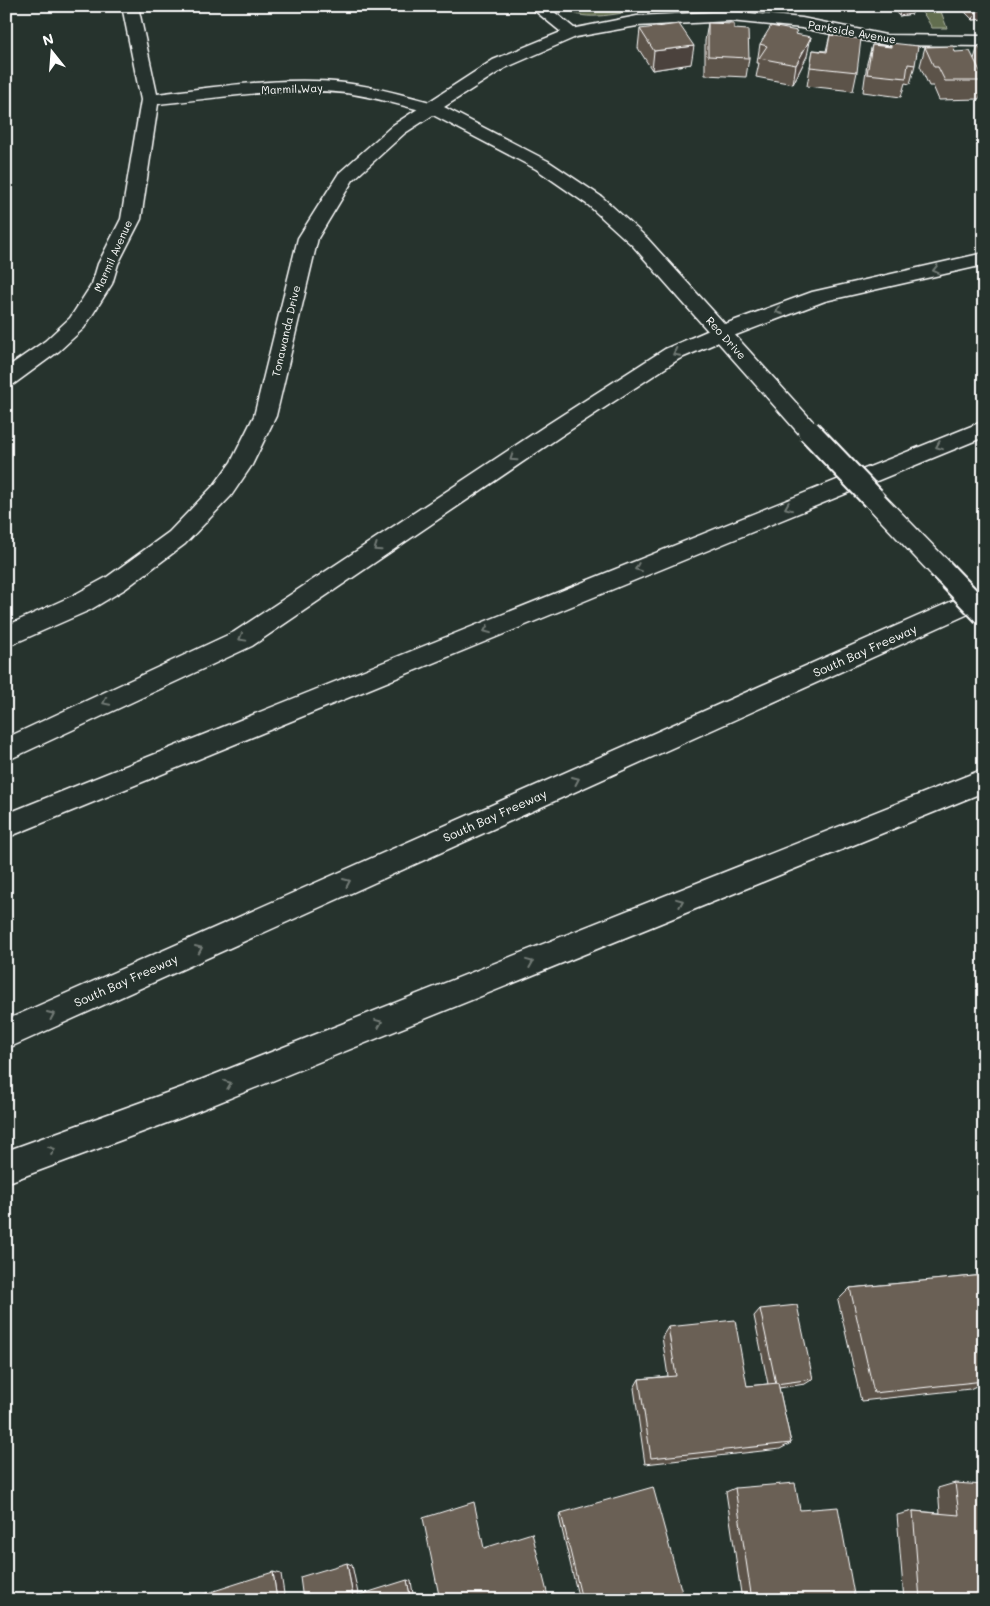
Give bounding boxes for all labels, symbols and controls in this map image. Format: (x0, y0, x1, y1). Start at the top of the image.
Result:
street label: Parkside Avenue (807, 16, 897, 47)
north arrow (28, 28, 78, 78)
text: N (40, 28, 56, 50)
street label: Marmil Way (261, 80, 323, 97)
street label: Marmil Avenue (90, 217, 135, 294)
one-way arrow (932, 264, 941, 275)
street label: Tonawanda Drive (268, 283, 303, 378)
one-way arrow (775, 305, 784, 315)
street label: Reo Drive (703, 313, 750, 363)
one-way arrow (672, 347, 681, 357)
one-way arrow (935, 440, 943, 450)
one-way arrow (509, 452, 518, 461)
one-way arrow (784, 501, 793, 511)
one-way arrow (374, 542, 383, 551)
one-way arrow (634, 563, 642, 573)
street label: South Bay Freeway (810, 620, 919, 680)
one-way arrow (483, 623, 492, 634)
one-way arrow (238, 632, 247, 642)
one-way arrow (102, 696, 111, 706)
one-way arrow (571, 776, 580, 786)
street label: South Bay Freeway (440, 785, 549, 845)
one-way arrow (342, 878, 351, 889)
one-way arrow (675, 898, 684, 908)
one-way arrow (194, 944, 203, 955)
street label: South Bay Freeway (71, 950, 180, 1010)
one-way arrow (525, 958, 533, 968)
one-way arrow (46, 1010, 55, 1021)
one-way arrow (374, 1019, 383, 1030)
one-way arrow (223, 1080, 232, 1090)
one-way arrow (47, 1146, 56, 1156)

